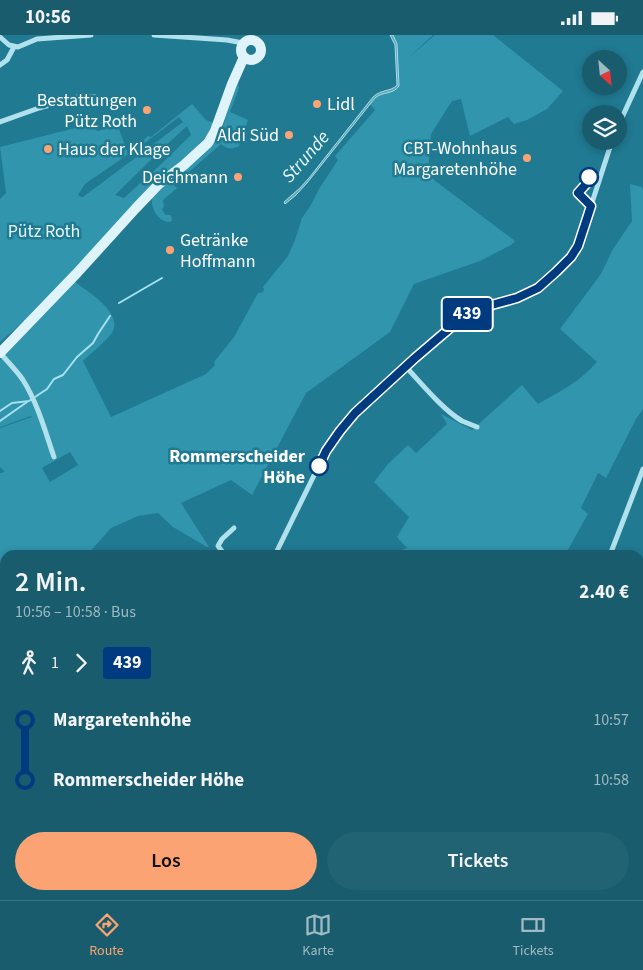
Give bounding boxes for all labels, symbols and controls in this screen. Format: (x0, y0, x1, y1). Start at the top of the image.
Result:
text: 10:56 (25, 4, 71, 31)
north arrow (582, 50, 628, 95)
map controls (582, 50, 627, 150)
place label: Bestattungen Pütz Roth (37, 88, 137, 134)
place label: Lidl (327, 92, 355, 117)
marker: Lidl (311, 98, 323, 110)
marker: Bestattungen Pütz Roth (141, 104, 153, 116)
button: layers (582, 105, 627, 150)
place label: Aldi Süd (217, 123, 279, 148)
water label: Strunde (276, 125, 336, 189)
marker: Aldi Süd (283, 129, 295, 141)
place label: CBT-Wohnhaus Margaretenhöhe (393, 136, 517, 182)
place label: Haus der Klage (58, 137, 170, 162)
marker: Haus der Klage (42, 143, 54, 155)
marker: CBT-Wohnhaus Margaretenhöhe (521, 152, 533, 164)
place label: Deichmann (142, 165, 228, 190)
unlabelled marker (579, 167, 599, 187)
marker: Deichmann (232, 171, 244, 183)
park label: Pütz Roth (8, 219, 80, 244)
place label: Getränke Hoffmann (180, 228, 256, 274)
marker: Getränke Hoffmann (164, 244, 176, 256)
line badge: 439 (438, 298, 496, 330)
text: 439 (453, 301, 481, 326)
place label: Rommerscheider Höhe (169, 444, 306, 490)
marker: Rommerscheider Höhe (309, 456, 329, 476)
text: 2 Min. (15, 562, 87, 602)
text: 2.40 € (579, 579, 629, 606)
text: 10:56 – 10:58 · Bus (15, 601, 136, 623)
icon: walk (15, 649, 43, 677)
icon: forward (67, 649, 95, 677)
text: 439 (113, 650, 141, 675)
text: 1 (51, 652, 59, 674)
text: Margaretenhöhe (53, 707, 191, 734)
text: 10:57 (593, 709, 629, 731)
text: Rommerscheider Höhe (53, 767, 244, 794)
text: 10:58 (593, 769, 629, 791)
button: Los (15, 832, 317, 890)
button: Tickets (327, 832, 629, 890)
tab: Route (89, 911, 124, 961)
tab: Karte (302, 911, 334, 961)
tab: Tickets (512, 911, 554, 961)

